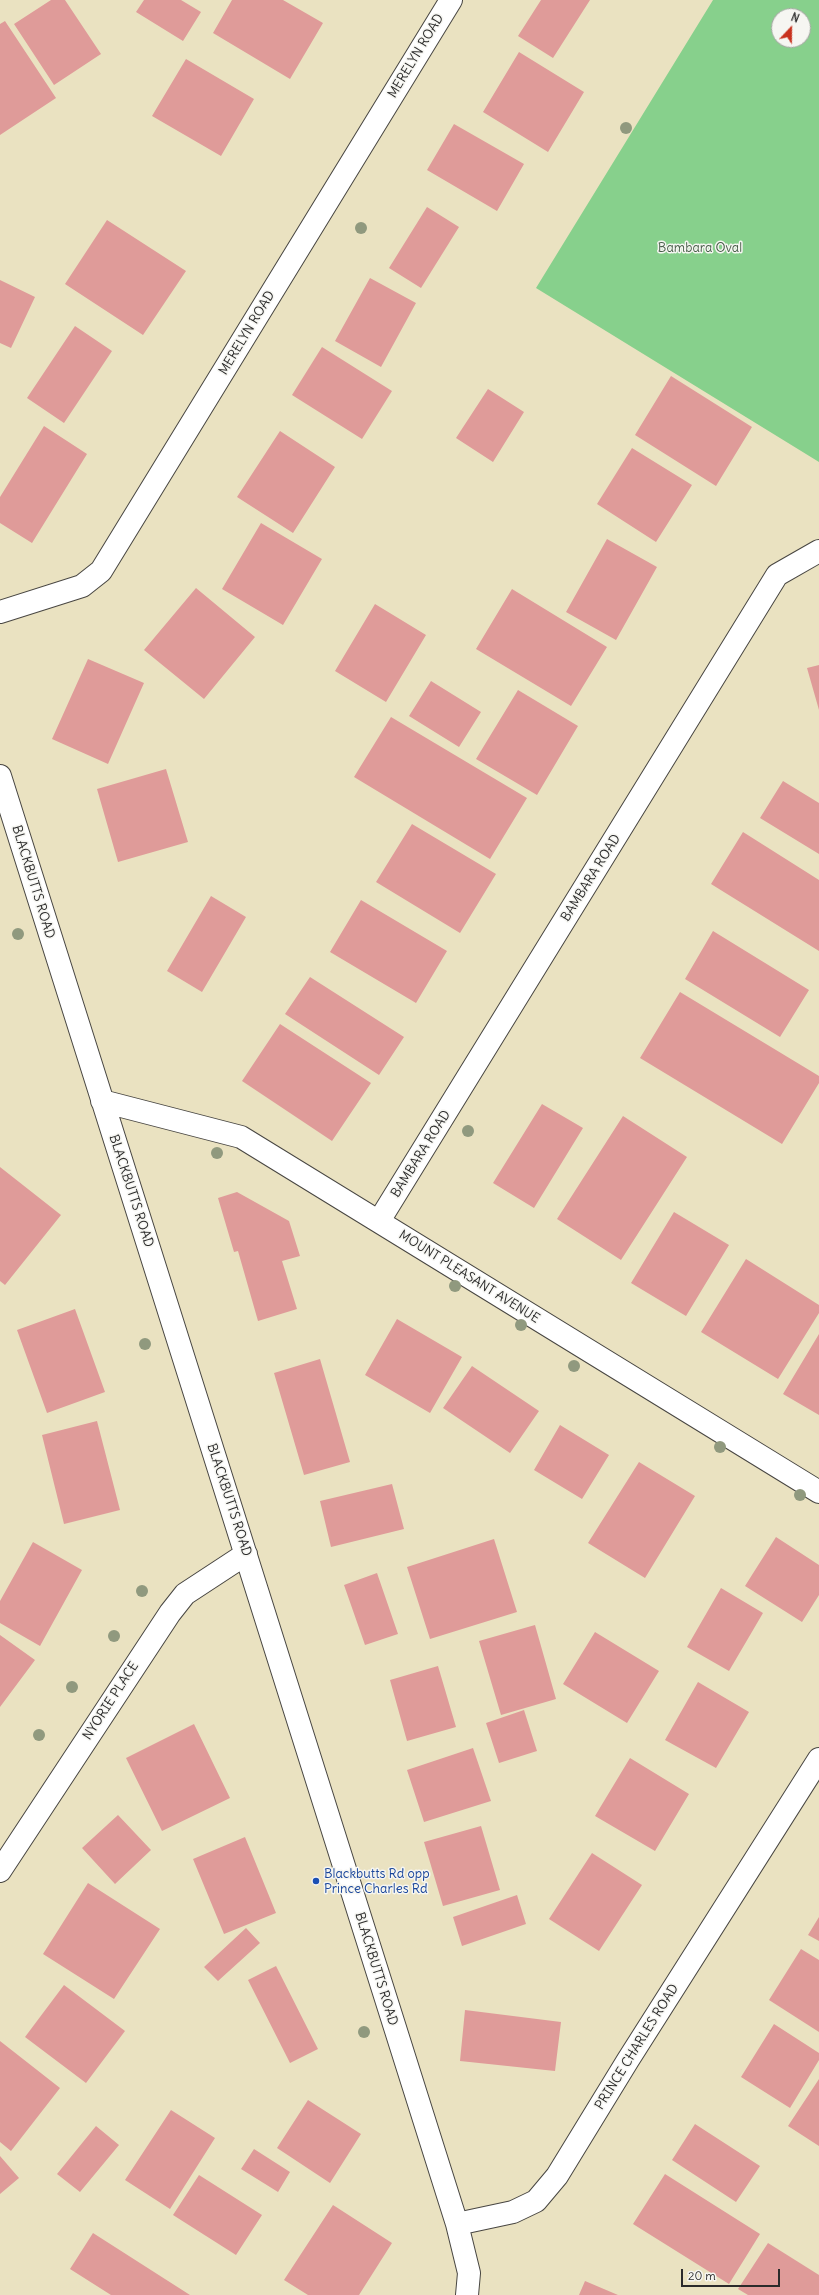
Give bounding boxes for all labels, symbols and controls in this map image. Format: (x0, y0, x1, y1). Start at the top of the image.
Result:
north arrow (771, 8, 811, 48)
text: N (789, 10, 801, 26)
street label: MERELYN ROAD (385, 11, 447, 101)
park label: Bambara Oval (658, 240, 742, 256)
street label: MERELYN ROAD (216, 288, 278, 378)
street label: BLACKBUTTS ROAD (8, 823, 58, 941)
street label: BAMBARA ROAD (558, 832, 624, 924)
street label: BAMBARA ROAD (388, 1108, 454, 1200)
street label: BLACKBUTTS ROAD (105, 1133, 157, 1249)
street label: MOUNT PLEASANT AVENUE (396, 1227, 542, 1327)
street label: BLACKBUTTS ROAD (203, 1442, 255, 1558)
street label: NYORIE PLACE (80, 1659, 142, 1743)
place label: Blackbutts Rd opp Prince Charles Rd (324, 1866, 430, 1897)
marker: Blackbutts Rd opp Prince Charles Rd (311, 1876, 321, 1886)
street label: BLACKBUTTS ROAD (351, 1910, 401, 2028)
street label: PRINCE CHARLES ROAD (592, 1981, 682, 2113)
scale bar (683, 2261, 782, 2287)
text: 20 m (688, 2268, 716, 2283)

